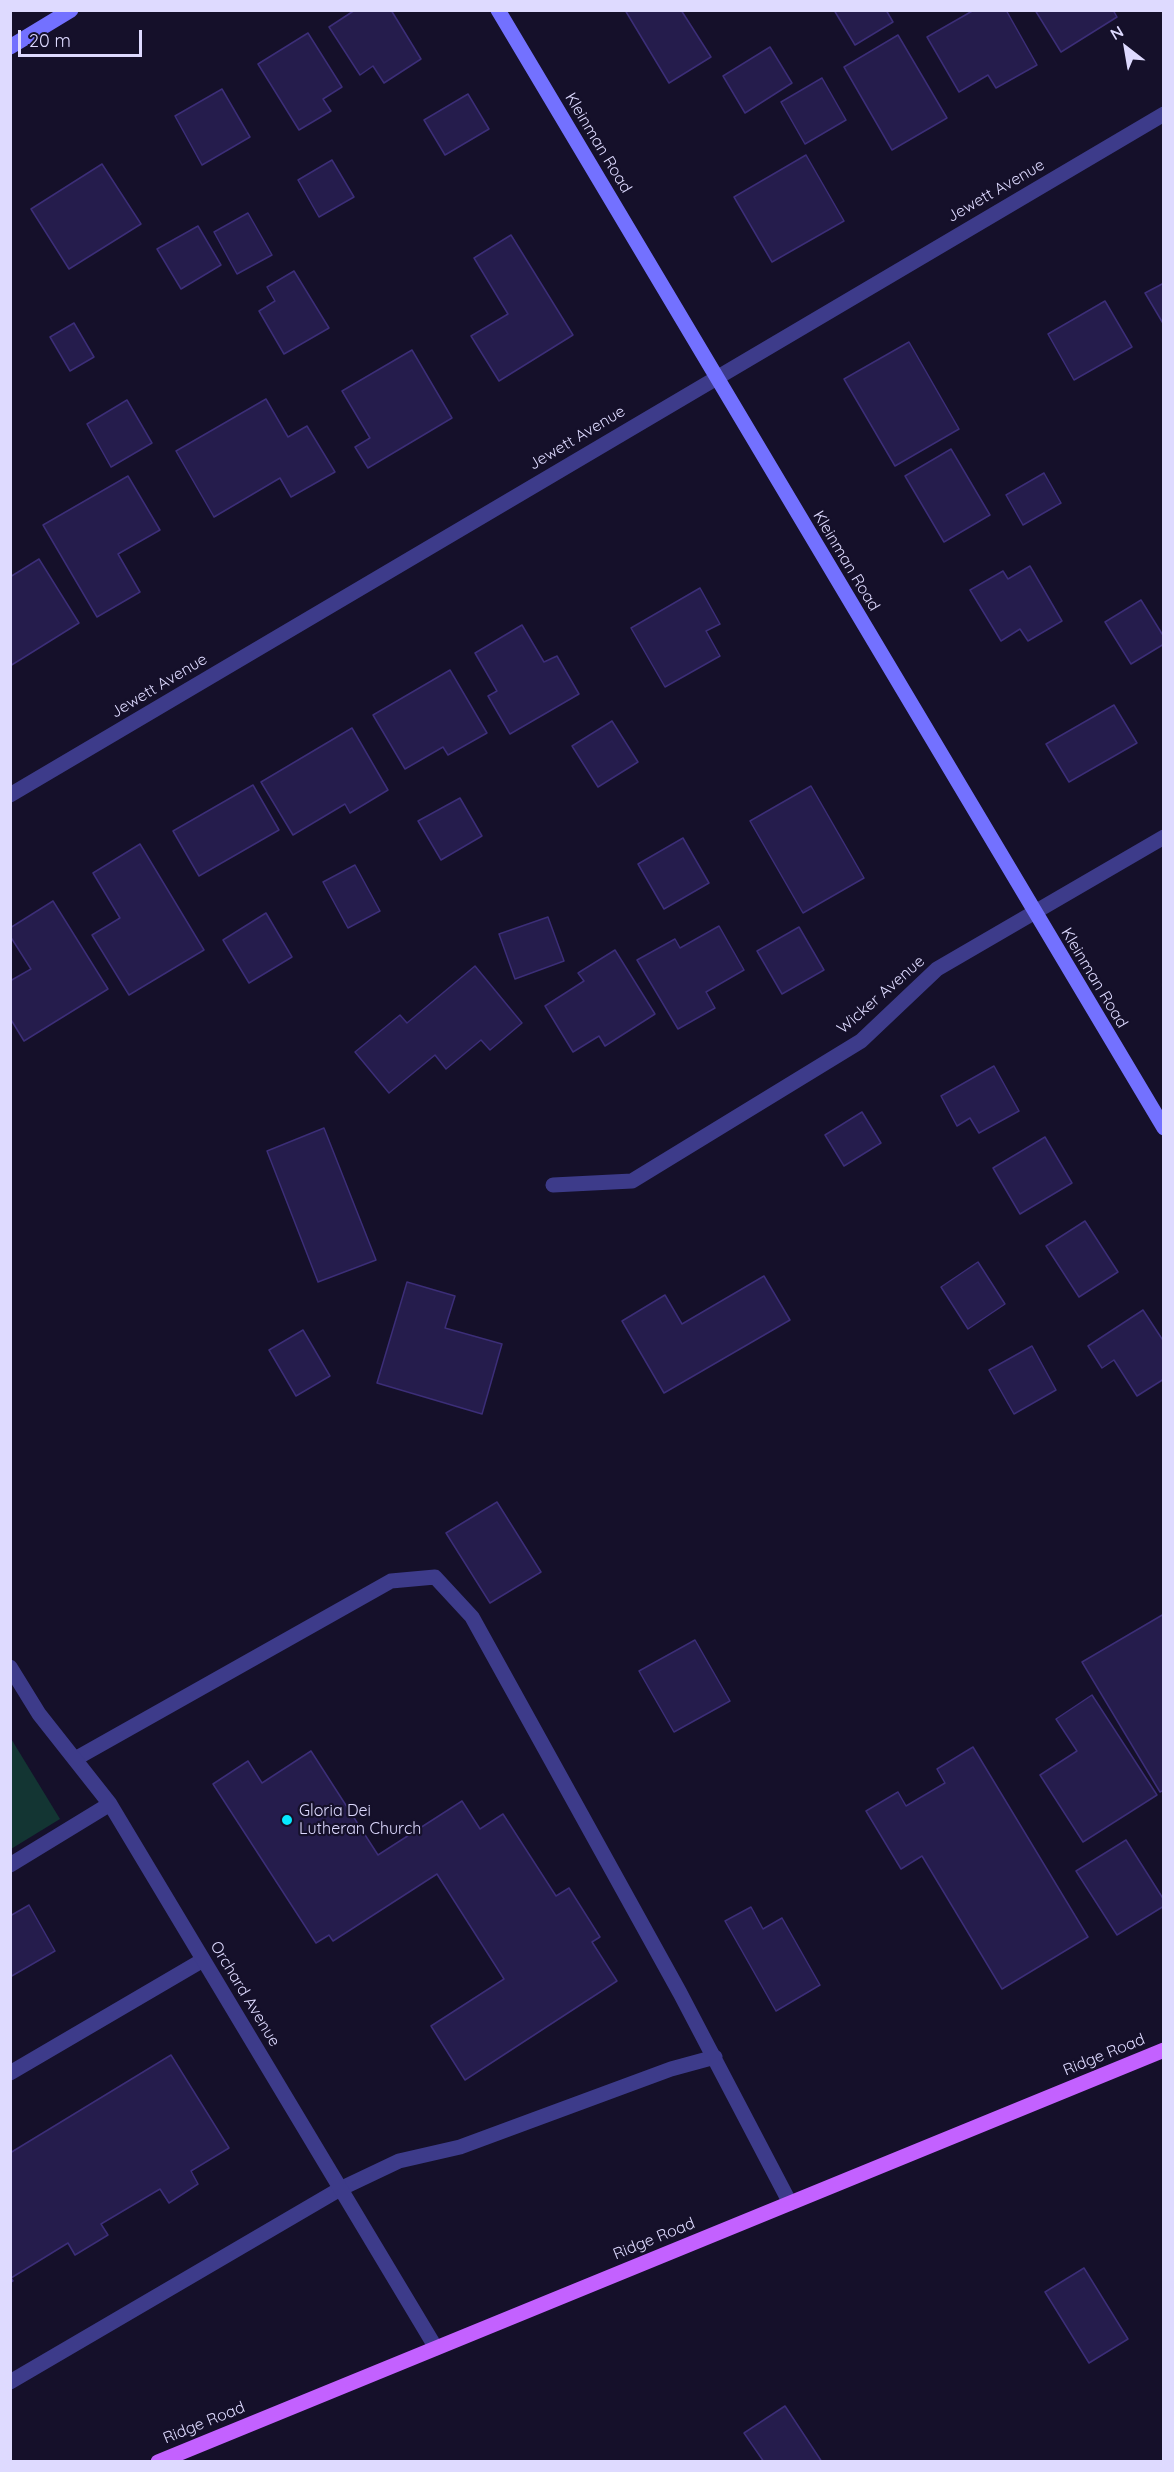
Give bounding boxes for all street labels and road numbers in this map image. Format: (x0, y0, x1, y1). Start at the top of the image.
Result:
street label: Kleinman Road (561, 89, 635, 197)
street label: Jewett Avenue (944, 155, 1048, 227)
street label: Jewett Avenue (525, 402, 629, 474)
street label: Kleinman Road (809, 507, 883, 615)
street label: Jewett Avenue (107, 650, 211, 722)
street label: Kleinman Road (1057, 924, 1131, 1032)
street label: Wicker Avenue (833, 952, 929, 1038)
street label: Orchard Avenue (206, 1938, 284, 2050)
street label: Ridge Road (1060, 2030, 1148, 2080)
street label: Ridge Road (610, 2214, 698, 2264)
street label: Ridge Road (160, 2398, 248, 2448)

